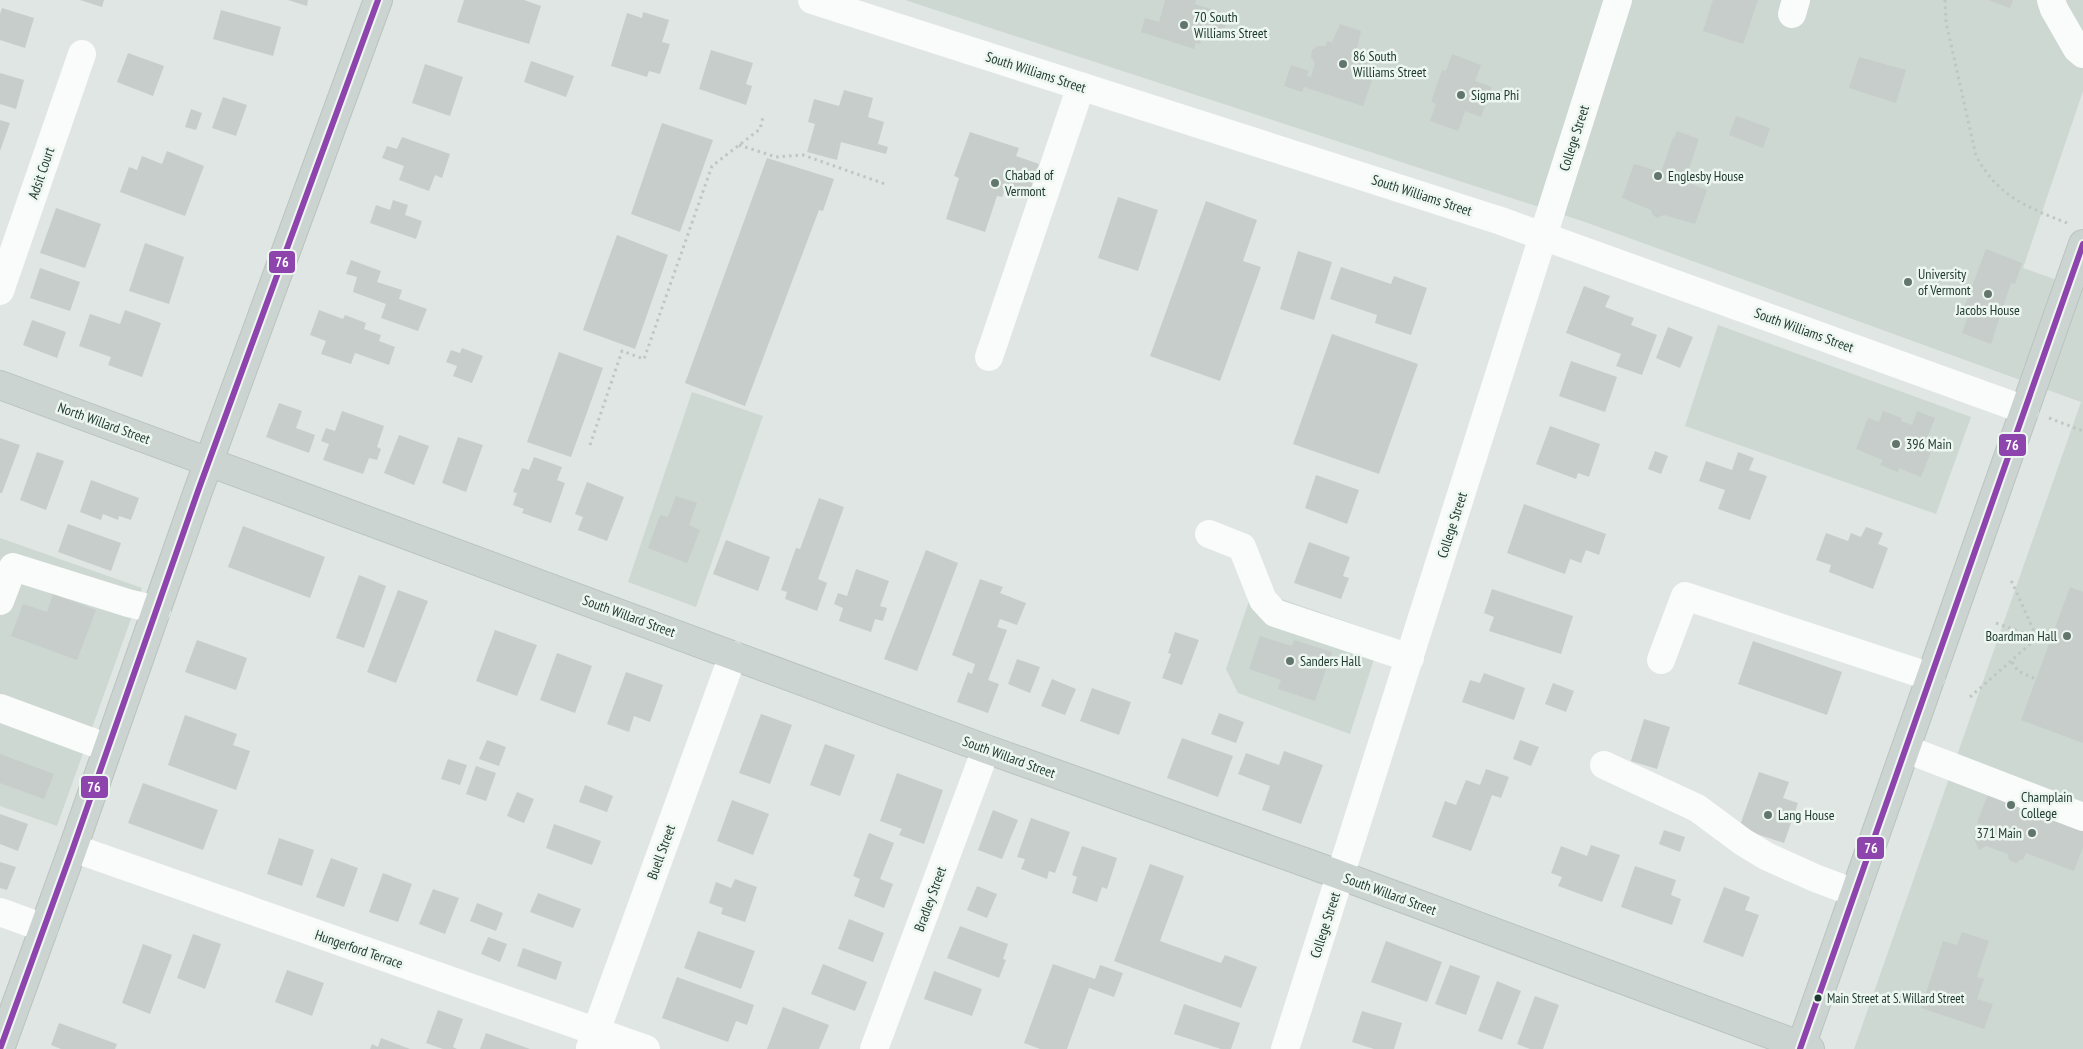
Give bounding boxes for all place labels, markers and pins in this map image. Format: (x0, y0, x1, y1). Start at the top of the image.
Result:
place label: 70 South Williams Street (1194, 8, 1268, 42)
marker: 70 South Williams Street (1178, 19, 1190, 31)
place label: 86 South Williams Street (1353, 47, 1427, 81)
marker: 86 South Williams Street (1337, 58, 1349, 70)
place label: Sigma Phi (1471, 86, 1519, 104)
marker: Sigma Phi (1455, 89, 1467, 101)
place label: Chabad of Vermont (1004, 166, 1054, 200)
place label: Englesby House (1668, 167, 1744, 185)
marker: Englesby House (1652, 170, 1664, 182)
marker: Chabad of Vermont (989, 177, 1001, 189)
place label: University of Vermont (1918, 265, 1971, 299)
marker: University of Vermont (1902, 276, 1914, 288)
marker: Jacobs House (1982, 288, 1994, 300)
place label: Jacobs House (1955, 301, 2020, 319)
place label: 396 Main (1906, 435, 1952, 453)
marker: 396 Main (1890, 438, 1902, 450)
place label: Boardman Hall (1985, 627, 2058, 645)
marker: Boardman Hall (2061, 630, 2073, 642)
place label: Sanders Hall (1300, 652, 1361, 670)
marker: Sanders Hall (1284, 655, 1296, 667)
place label: Champlain College (2021, 788, 2072, 822)
marker: Champlain College (2005, 799, 2017, 811)
place label: Lang House (1778, 806, 1835, 824)
marker: Lang House (1762, 809, 1774, 821)
place label: 371 Main (1976, 824, 2022, 842)
marker: 371 Main (2026, 827, 2038, 839)
place label: Main Street at S. Willard Street (1827, 990, 1965, 1007)
marker: Main Street at S. Willard Street (1813, 993, 1823, 1003)

